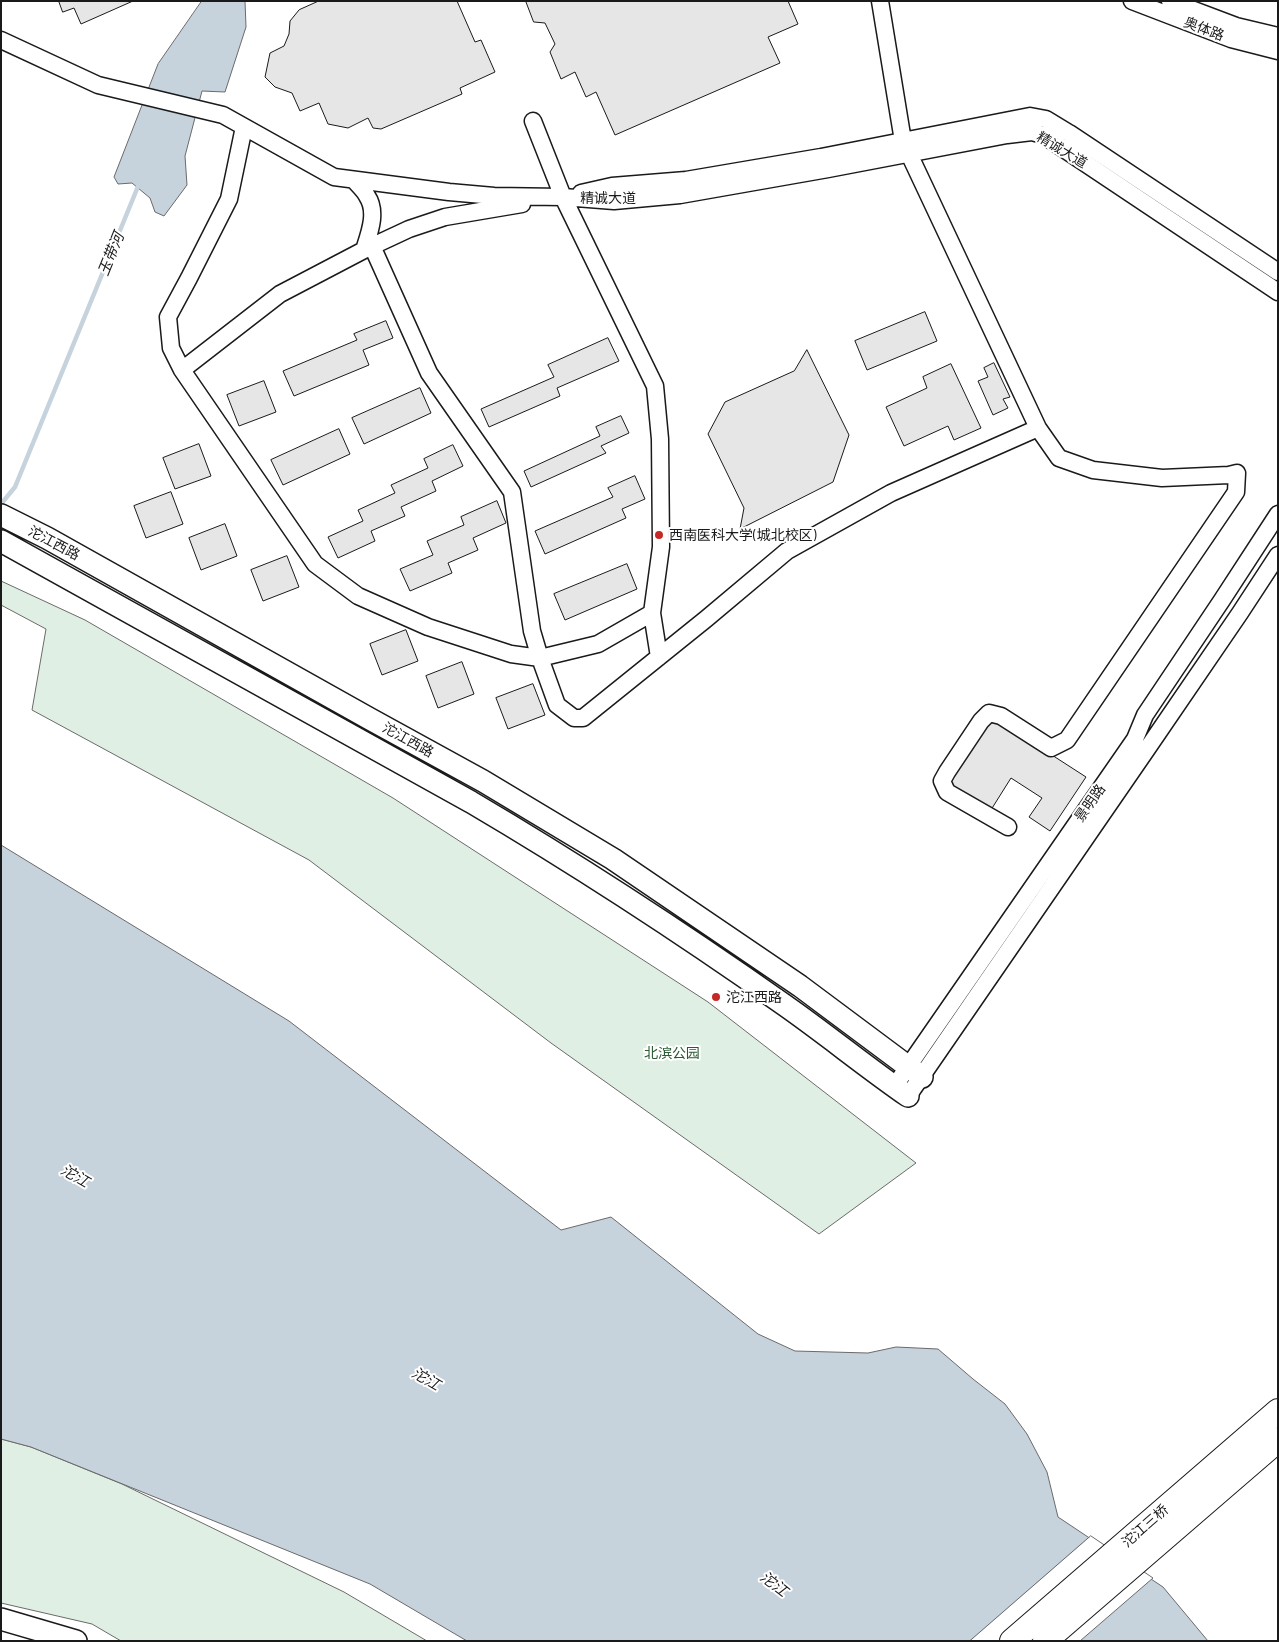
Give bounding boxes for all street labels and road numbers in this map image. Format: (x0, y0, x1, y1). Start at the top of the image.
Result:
street label: 奥体路 (1181, 14, 1227, 44)
street label: 精诚大道 (1034, 128, 1090, 172)
street label: 精诚大道 (580, 190, 636, 206)
street label: 沱江西路 (25, 522, 83, 564)
street label: 沱江西路 (379, 719, 437, 761)
street label: 景明路 (1071, 781, 1109, 825)
street label: 沱江三桥 (1118, 1501, 1172, 1551)

